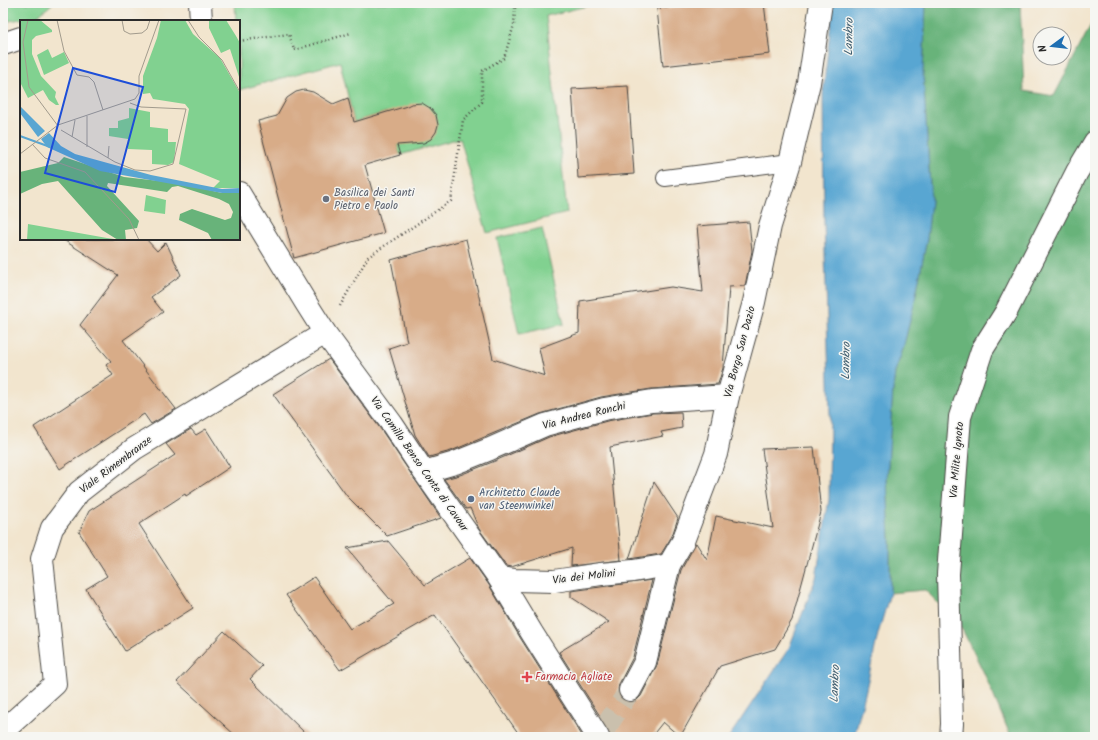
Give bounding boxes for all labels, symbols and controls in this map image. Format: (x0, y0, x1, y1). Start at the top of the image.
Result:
water label: Lambro (839, 17, 859, 56)
inset map (20, 20, 240, 240)
north arrow (1032, 26, 1072, 66)
text: N (1034, 43, 1053, 54)
place label: Basilica dei Santi Pietro e Paolo (334, 184, 415, 215)
marker: Basilica dei Santi Pietro e Paolo (321, 194, 331, 204)
street label: Via Borgo San Dazio (719, 304, 761, 400)
water label: Lambro (836, 341, 856, 380)
street label: Via Camillo Benso Conte di Cavour (365, 393, 474, 537)
street label: Via Andrea Ronchi (541, 397, 628, 435)
street label: Via Milite Ignoto (945, 421, 969, 499)
street label: Viale Rimembranze (76, 431, 156, 498)
place label: Architetto Claude van Steenwinkel (479, 484, 560, 515)
marker: Architetto Claude van Steenwinkel (466, 494, 476, 504)
street label: Via dei Molini (552, 564, 617, 590)
water label: Lambro (825, 663, 845, 703)
place label: Farmacia Agliate (535, 668, 612, 686)
marker: Farmacia Agliate (522, 672, 532, 682)

